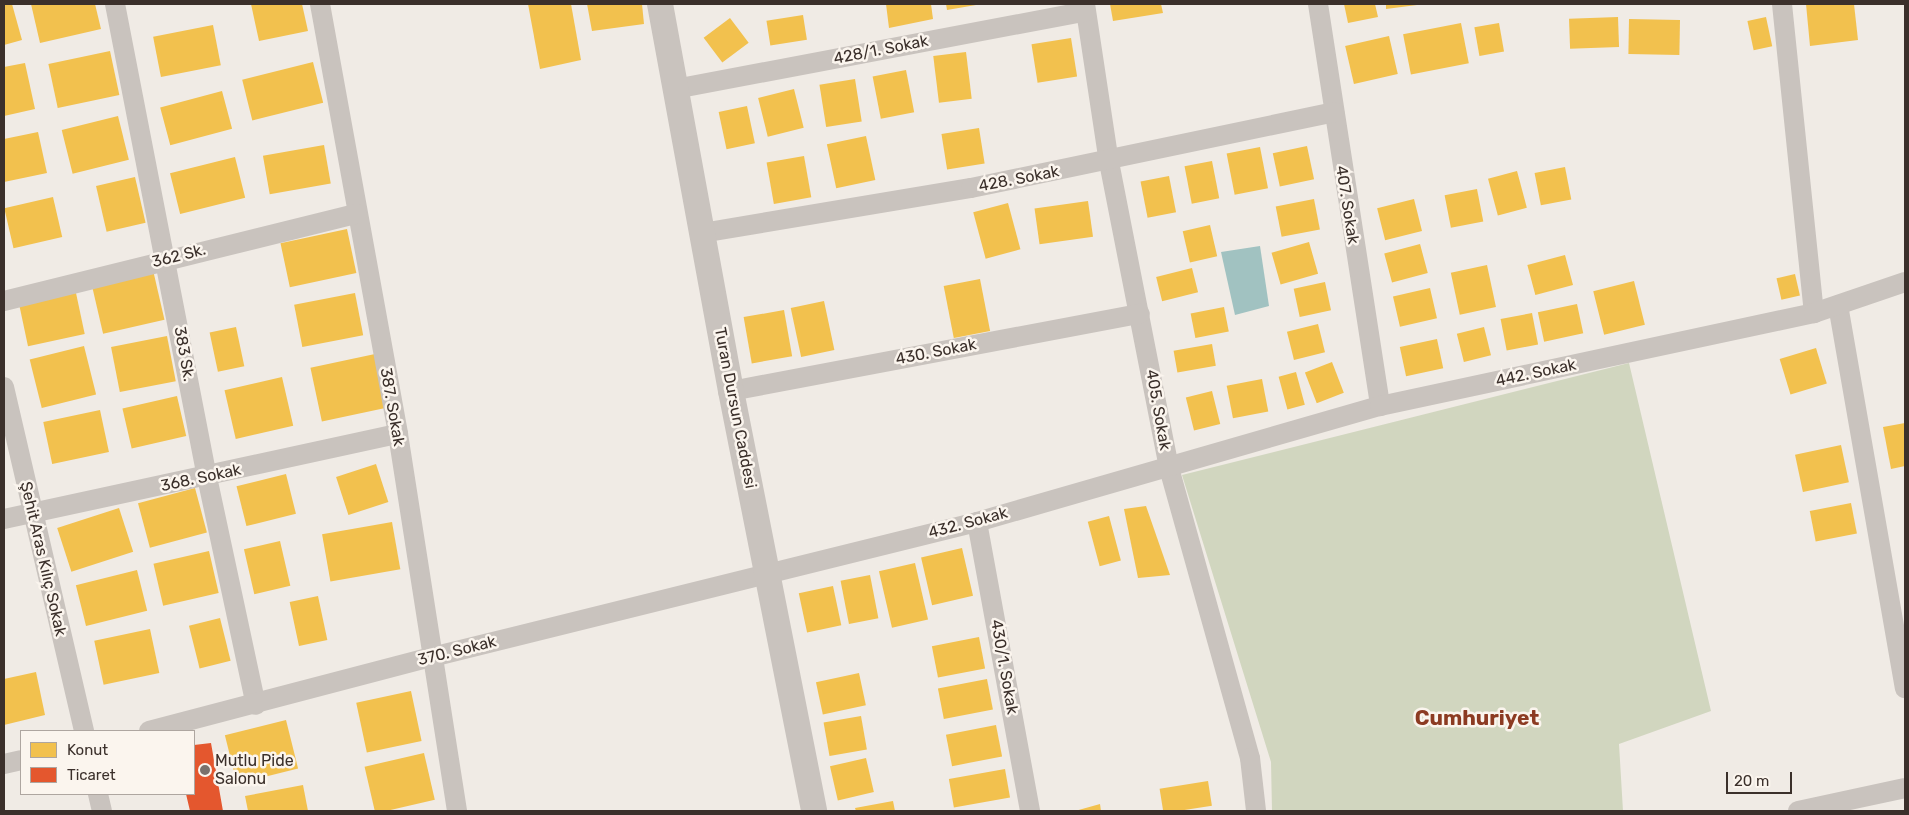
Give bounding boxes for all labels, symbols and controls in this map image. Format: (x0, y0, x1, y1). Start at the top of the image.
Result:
street label: 428/1. Sokak (832, 31, 930, 69)
street label: 428. Sokak (977, 162, 1061, 196)
street label: 407. Sokak (1331, 164, 1363, 246)
street label: 362 Sk. (150, 240, 208, 272)
street label: 383 Sk. (170, 325, 198, 383)
street label: Turan Dursun Caddesi (710, 326, 760, 490)
street label: 430. Sokak (894, 335, 978, 369)
street label: 442. Sokak (1494, 355, 1578, 391)
street label: 387. Sokak (376, 366, 408, 448)
street label: 405. Sokak (1141, 368, 1175, 452)
street label: 368. Sokak (159, 460, 243, 496)
street label: Şehit Aras Kılıç Sokak (16, 480, 70, 638)
street label: 432. Sokak (926, 503, 1010, 543)
street label: 430/1. Sokak (986, 618, 1022, 716)
street label: 370. Sokak (416, 632, 498, 670)
district label: Cumhuriyet (1415, 705, 1539, 731)
legend (20, 730, 195, 795)
text: Konut (67, 741, 108, 759)
place label: Mutlu Pide Salonu (215, 751, 294, 789)
scale bar (1729, 762, 1795, 794)
marker: Mutlu Pide Salonu (199, 764, 211, 776)
text: Ticaret (67, 766, 116, 784)
text: 20 m (1734, 772, 1769, 790)

